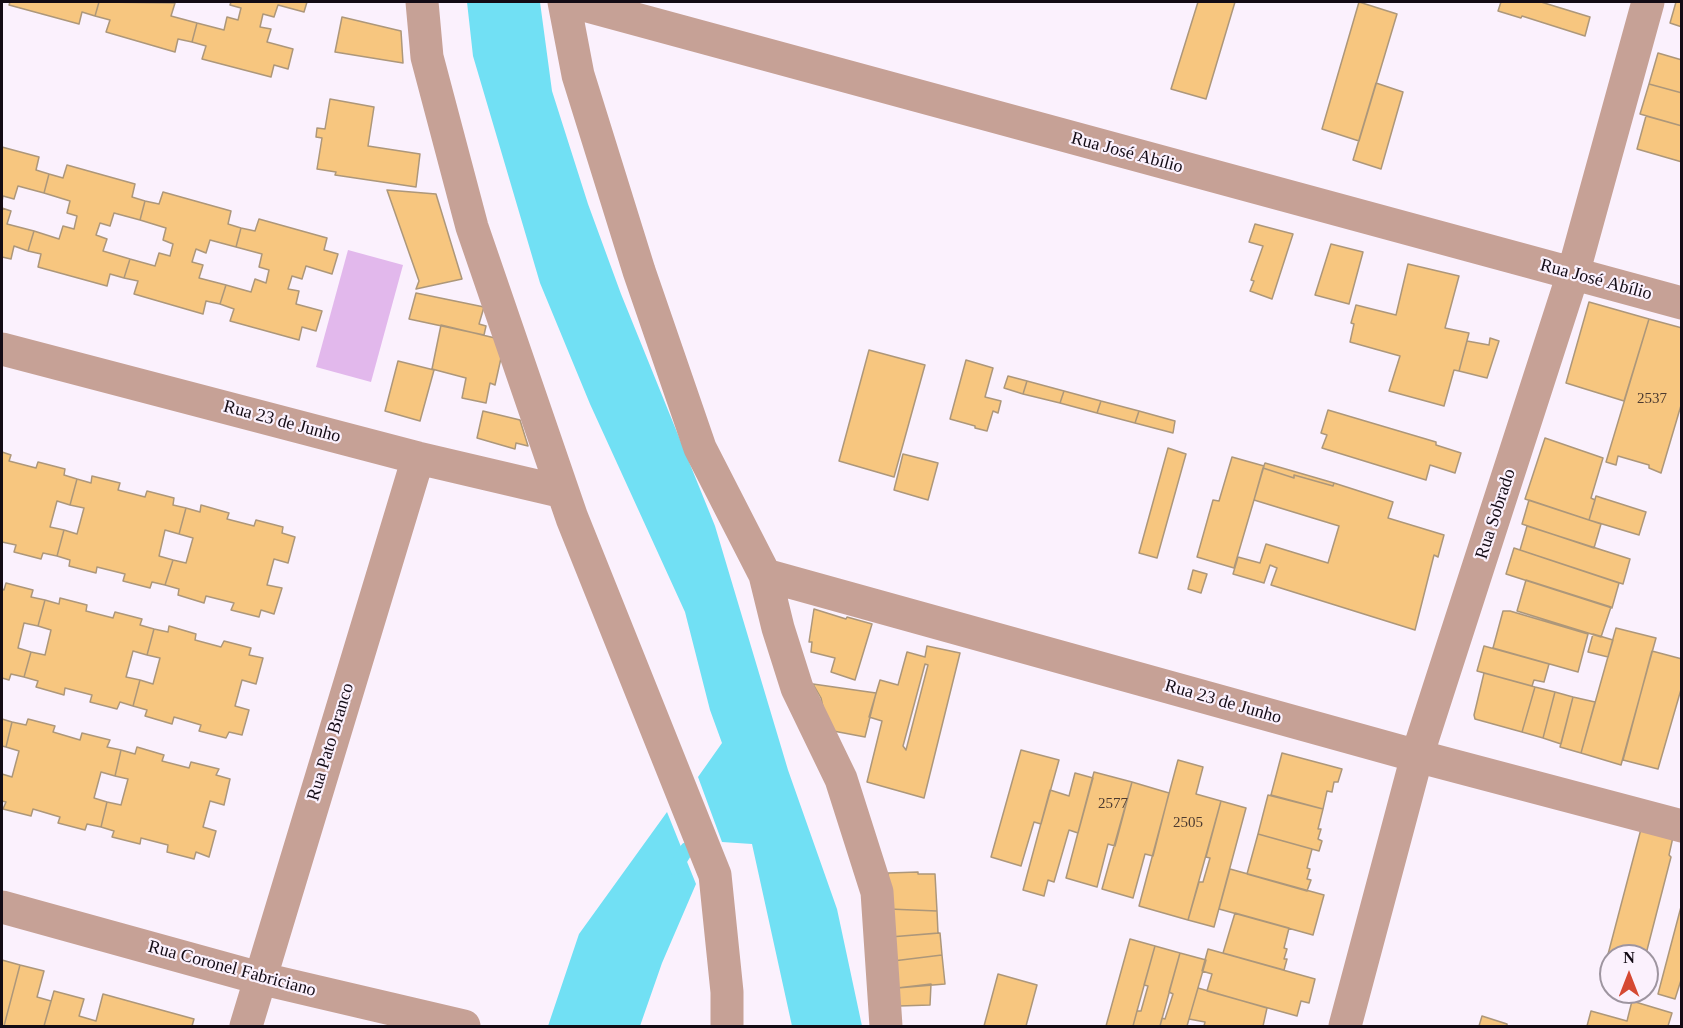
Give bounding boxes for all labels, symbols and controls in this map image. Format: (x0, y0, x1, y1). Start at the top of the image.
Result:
street label: Rua José Abílio (1069, 128, 1185, 178)
street label: Rua José Abílio (1538, 255, 1654, 305)
house number: 2537 (1637, 390, 1667, 408)
street label: Rua 23 de Junho (221, 396, 343, 448)
street label: Rua Sobrado (1471, 466, 1521, 562)
street label: Rua 23 de Junho (1162, 675, 1284, 729)
street label: Rua Pato Branco (303, 681, 359, 803)
house number: 2577 (1098, 795, 1128, 813)
house number: 2505 (1173, 814, 1203, 832)
street label: Rua Coronel Fabriciano (146, 936, 318, 1002)
north arrow (1599, 944, 1659, 1004)
text: N (1623, 949, 1635, 966)

